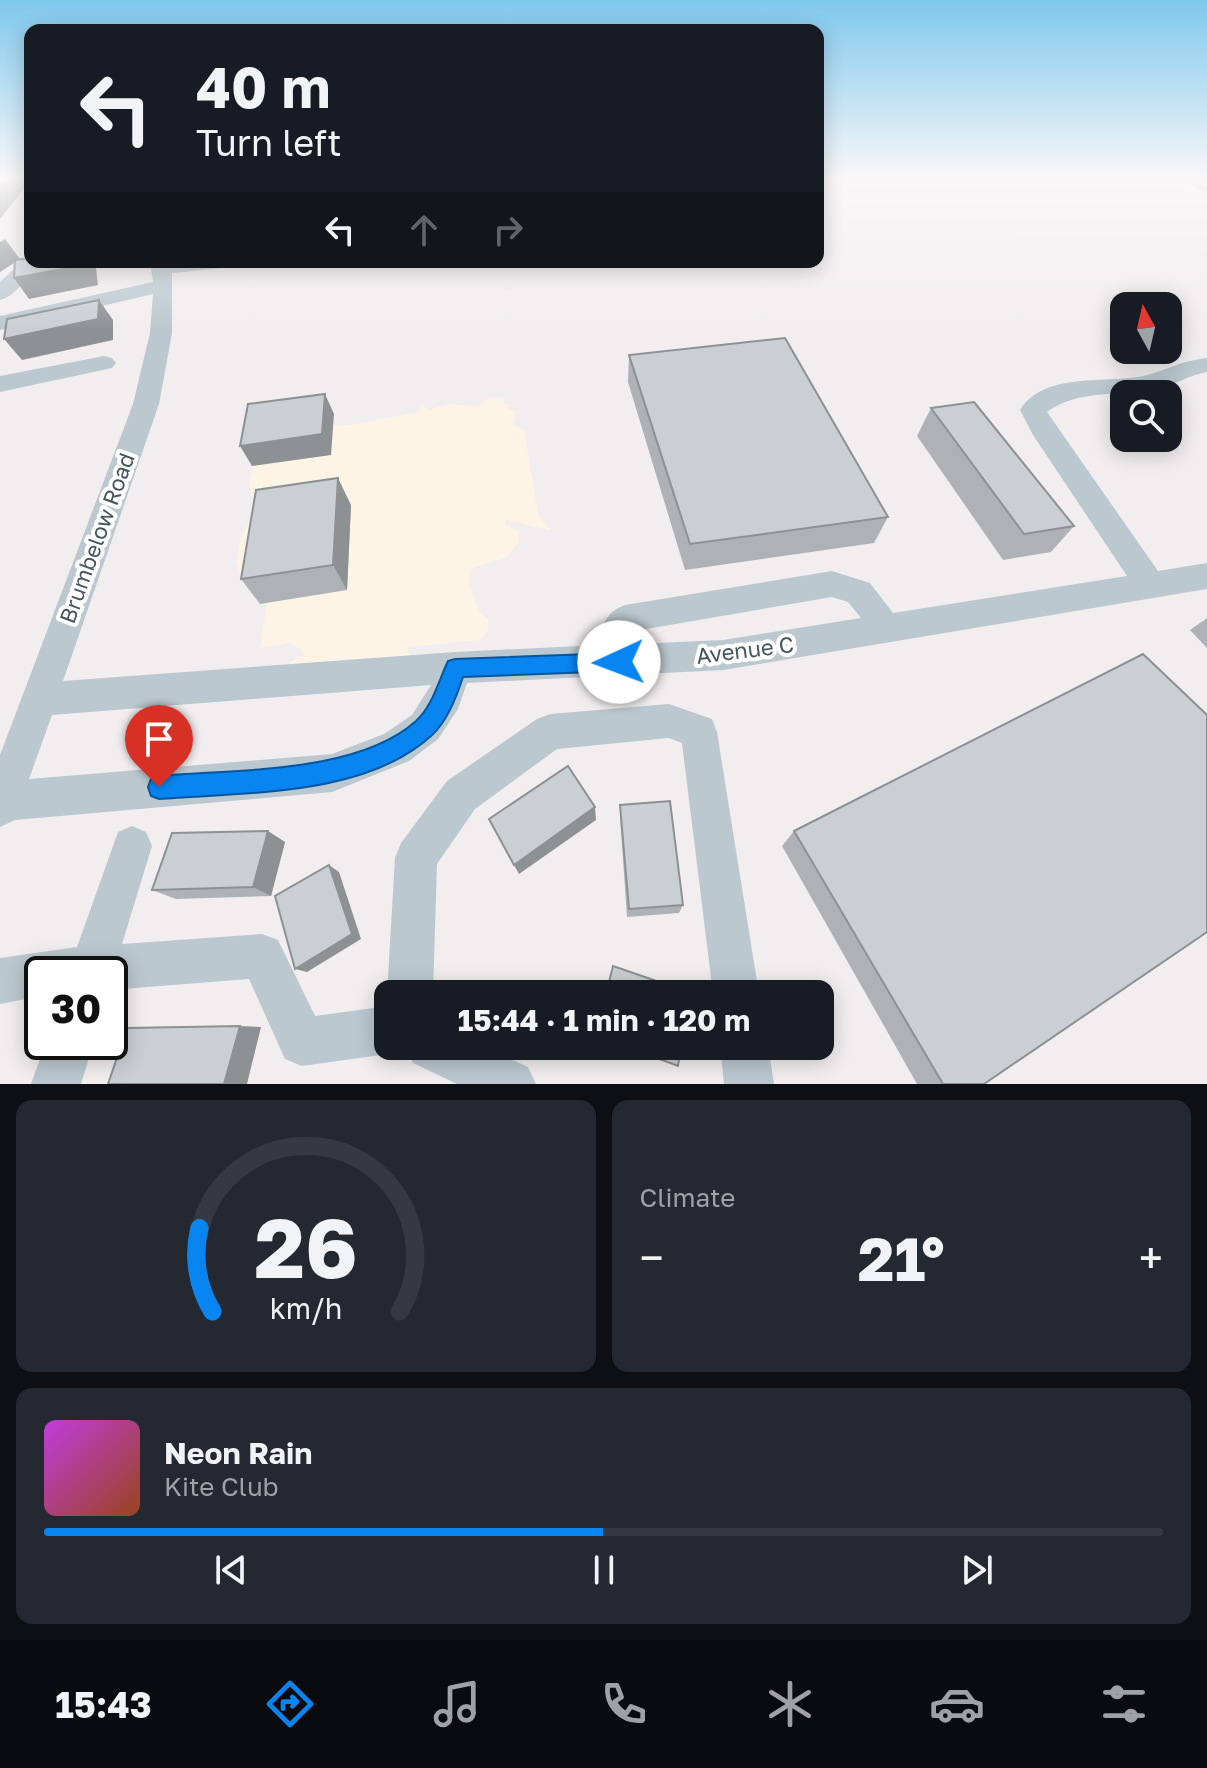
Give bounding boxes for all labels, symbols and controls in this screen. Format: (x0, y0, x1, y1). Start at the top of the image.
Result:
text: 40 m (196, 53, 330, 120)
icon: left (64, 56, 168, 160)
text: Turn left (196, 121, 342, 164)
icon: left (318, 208, 362, 252)
icon: ahead (402, 208, 446, 252)
icon: right (486, 208, 530, 252)
north arrow (1110, 292, 1182, 364)
map controls (1110, 292, 1182, 452)
button: search (1110, 380, 1182, 452)
street label: Brumbelow Road (53, 449, 140, 627)
position arrow (577, 620, 661, 704)
street label: Avenue C (695, 630, 795, 669)
pin (125, 705, 193, 787)
icon: arrive (137, 717, 181, 761)
speed limit sign: 30 (24, 956, 128, 1060)
text: 15:44 · 1 min · 120 m (458, 1002, 750, 1038)
text: Climate (640, 1182, 735, 1213)
text: 26 (254, 1196, 358, 1296)
text: 21° (858, 1222, 945, 1294)
text: − (640, 1231, 664, 1284)
text: + (1139, 1231, 1163, 1284)
text: km/h (269, 1291, 342, 1325)
text: Neon Rain (164, 1435, 312, 1471)
text: Kite Club (164, 1471, 279, 1502)
icon: previous (209, 1548, 253, 1592)
icon: pause (582, 1548, 626, 1592)
icon: next (955, 1548, 999, 1592)
icon: directions (262, 1676, 318, 1732)
icon: music (429, 1676, 485, 1732)
icon: phone (596, 1676, 652, 1732)
icon: climate (762, 1676, 818, 1732)
icon: car (929, 1676, 985, 1732)
icon: filters (1096, 1676, 1152, 1732)
text: 15:43 (55, 1683, 152, 1726)

